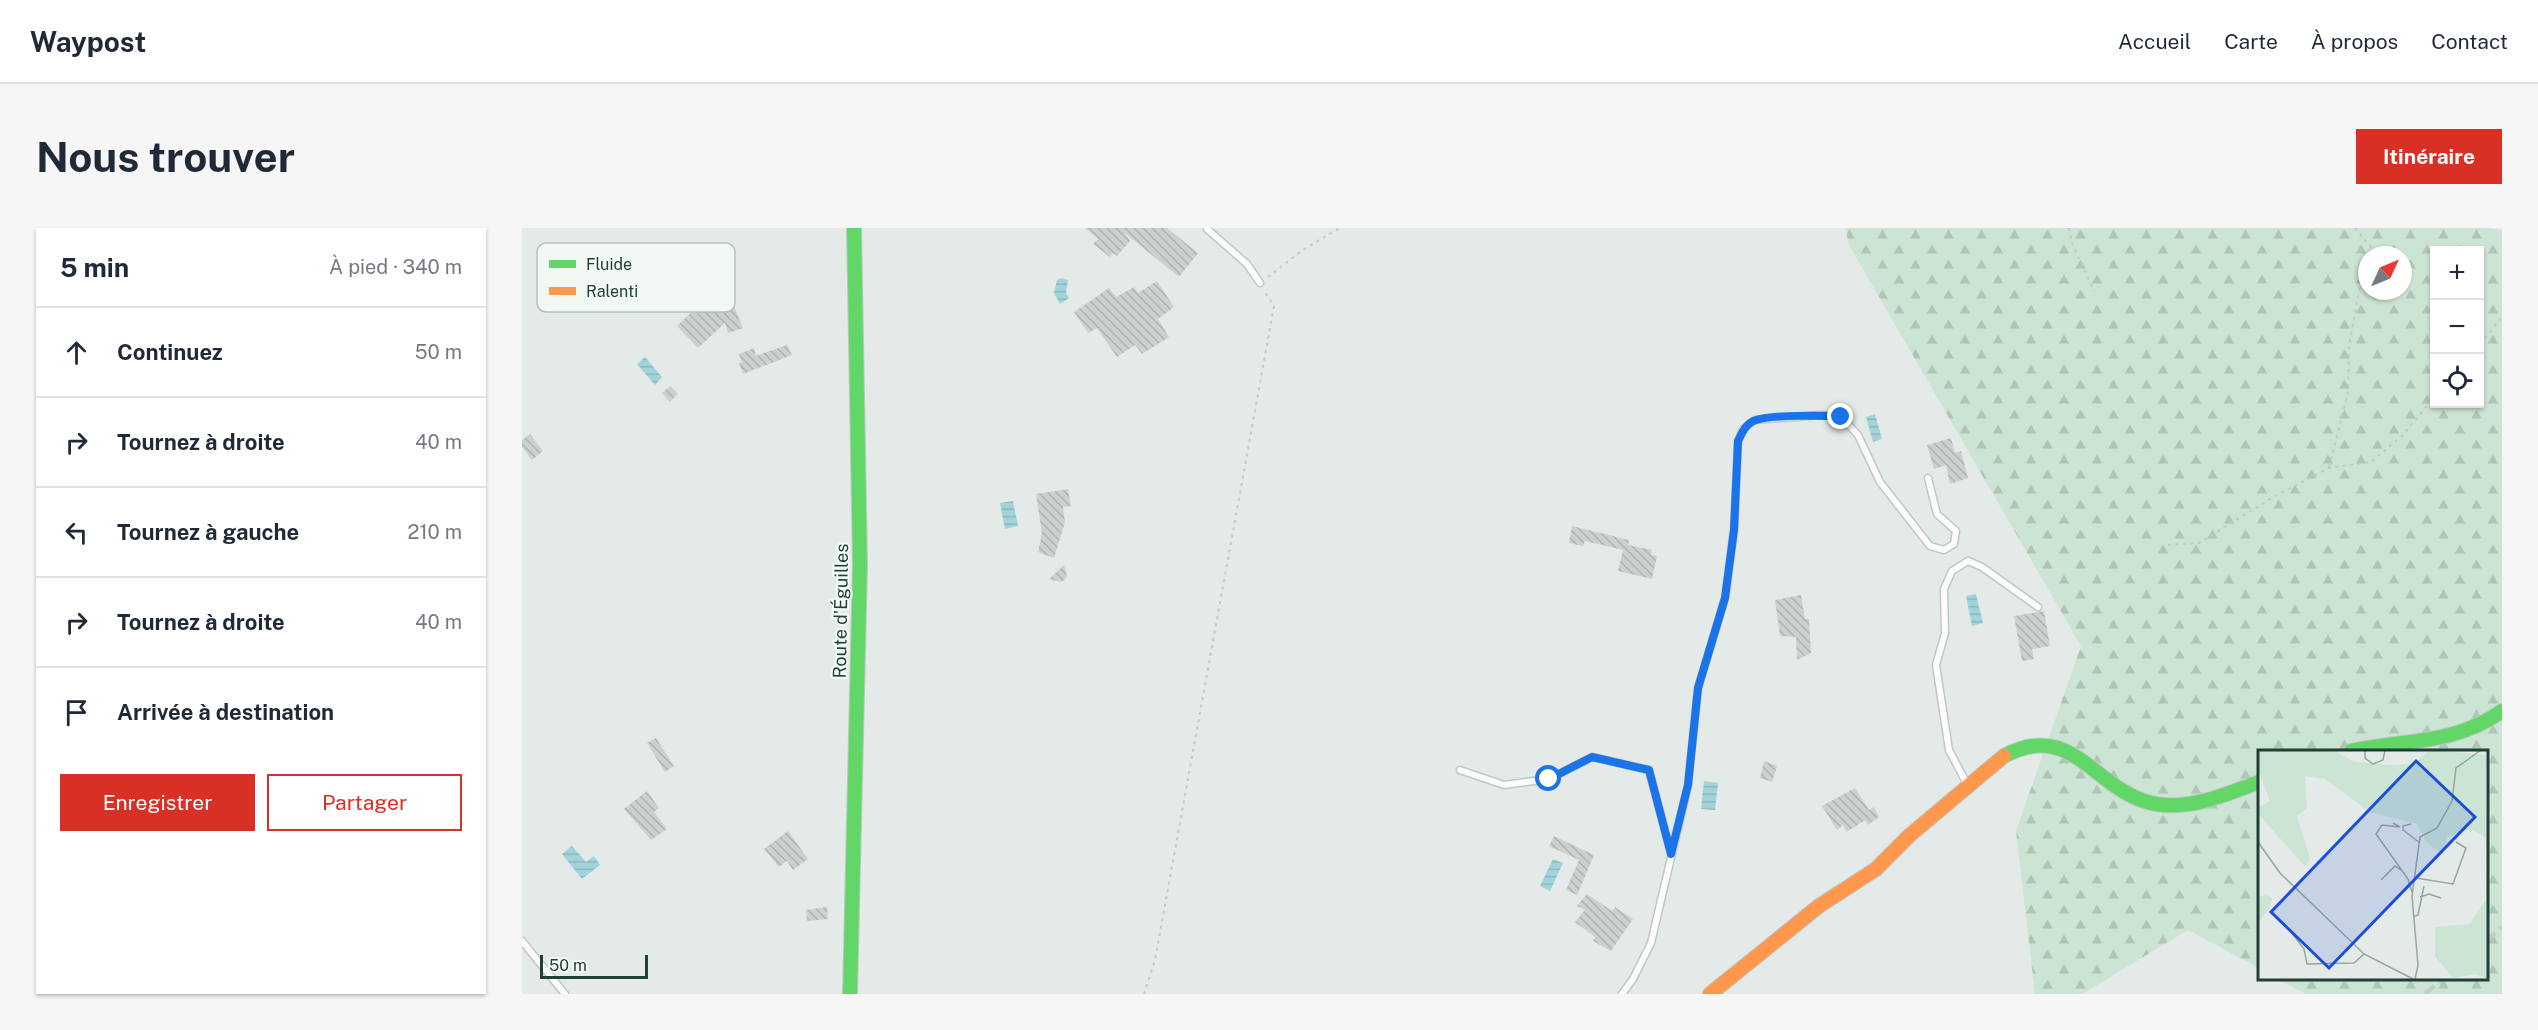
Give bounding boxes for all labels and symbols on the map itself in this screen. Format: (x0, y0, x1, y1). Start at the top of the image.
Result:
legend (537, 243, 735, 312)
north arrow (2358, 246, 2412, 300)
text: Fluide (586, 255, 632, 274)
text: Ralenti (586, 282, 638, 301)
route end (1827, 403, 1853, 429)
street label: Route d'Éguilles (828, 543, 852, 679)
inset map (2258, 750, 2487, 979)
route start (1535, 765, 1561, 791)
scale bar (540, 952, 648, 980)

